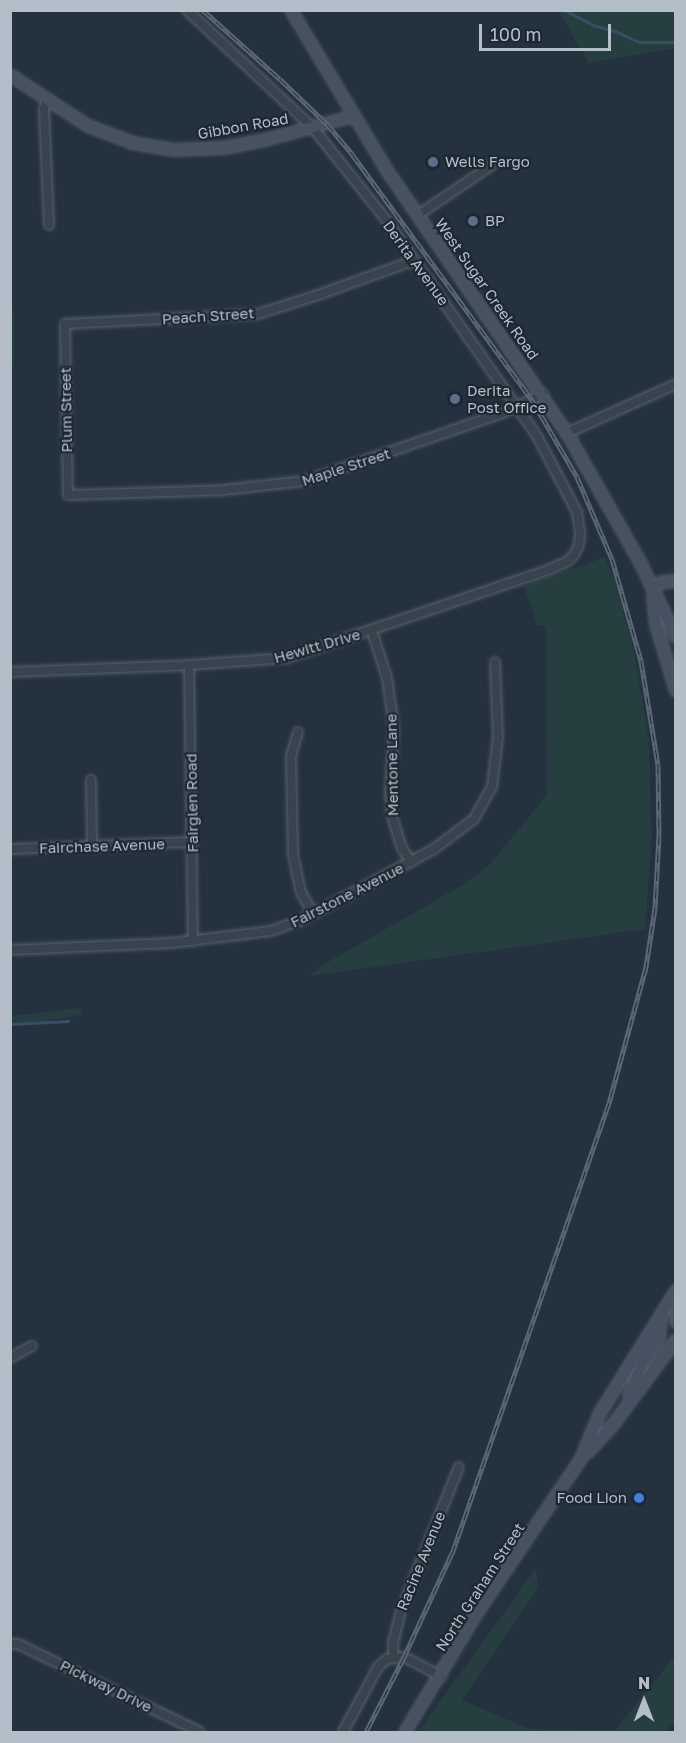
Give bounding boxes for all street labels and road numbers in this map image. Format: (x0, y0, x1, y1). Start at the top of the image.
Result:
street label: Gibbon Road (196, 109, 290, 143)
street label: West Sugar Creek Road (431, 215, 543, 363)
street label: Derita Avenue (379, 217, 453, 309)
street label: Peach Street (161, 304, 255, 328)
street label: Plum Street (56, 367, 76, 453)
street label: Maple Street (299, 444, 393, 490)
street label: Hewitt Drive (272, 625, 362, 667)
street label: Mentone Lane (382, 714, 402, 816)
street label: Fairglen Road (182, 753, 202, 853)
street label: Fairchase Avenue (39, 835, 165, 857)
street label: Fairstone Avenue (287, 859, 407, 931)
street label: Racine Avenue (393, 1509, 449, 1613)
street label: North Graham Street (432, 1519, 528, 1655)
street label: Pickway Drive (57, 1656, 155, 1716)

